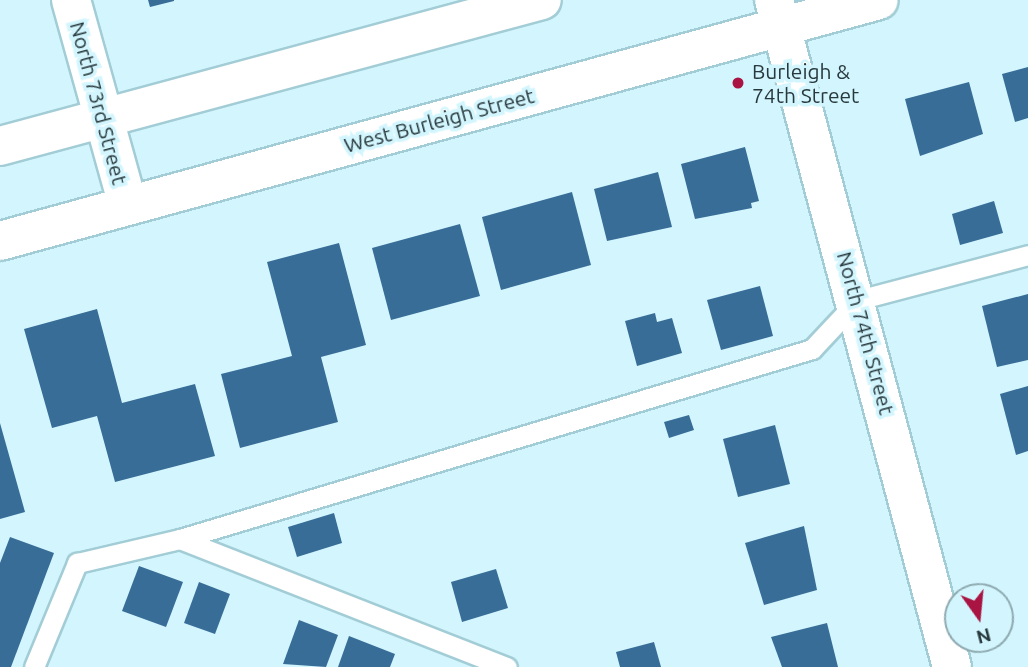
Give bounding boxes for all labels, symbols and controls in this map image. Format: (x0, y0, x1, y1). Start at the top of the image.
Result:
street label: North 73rd Street (65, 19, 133, 187)
place label: Burleigh & 74th Street (752, 58, 859, 108)
marker: Burleigh & 74th Street (730, 75, 746, 91)
street label: West Burleigh Street (341, 82, 537, 158)
street label: North 74th Street (832, 249, 900, 417)
north arrow (944, 583, 1014, 653)
text: N (974, 624, 994, 649)

